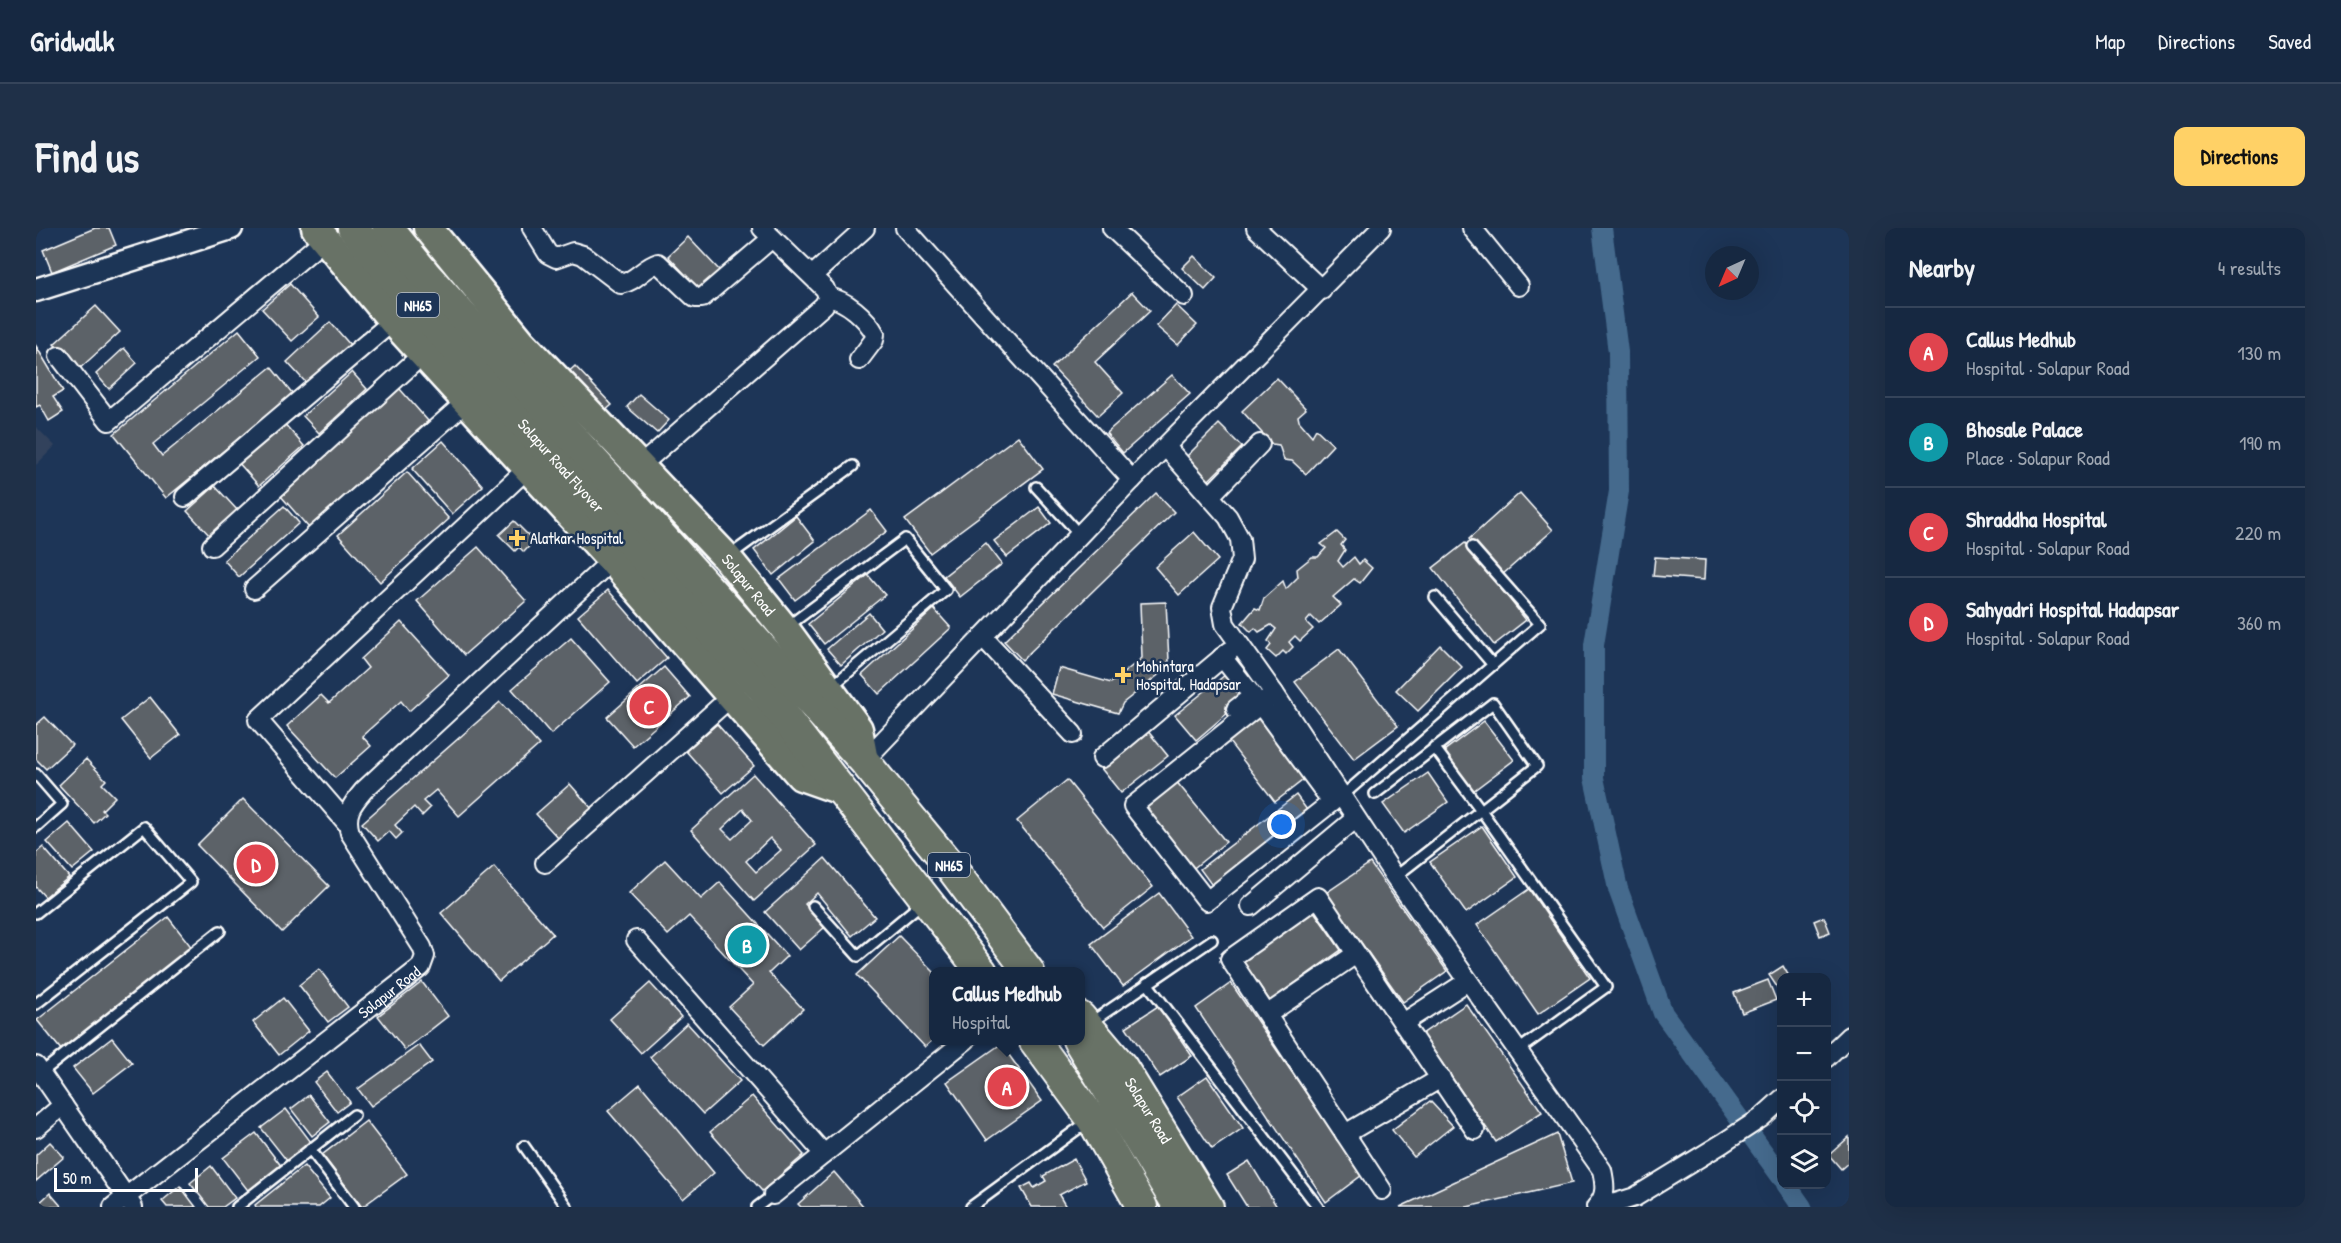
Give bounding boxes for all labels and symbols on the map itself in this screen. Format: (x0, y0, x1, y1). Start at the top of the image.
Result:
north arrow (1705, 246, 1759, 300)
road number: NH65 (397, 293, 439, 317)
street label: Solapur Road Flyover (513, 414, 610, 517)
place label: Alatkar Hospital (530, 527, 624, 549)
marker: Alatkar Hospital (508, 529, 526, 547)
street label: Solapur Road (717, 549, 781, 620)
place label: Mohintara Hospital, Hadapsar (1136, 655, 1241, 695)
marker: Mohintara Hospital, Hadapsar (1114, 666, 1132, 684)
pin: C (630, 684, 668, 728)
your location (1267, 810, 1296, 839)
pin: D (236, 842, 276, 886)
road number: NH65 (928, 853, 970, 877)
pin: B (728, 922, 766, 968)
street label: Solapur Road (353, 961, 425, 1023)
pin: A (988, 1064, 1026, 1110)
street label: Solapur Road (1120, 1073, 1177, 1147)
scale bar (54, 1165, 198, 1192)

